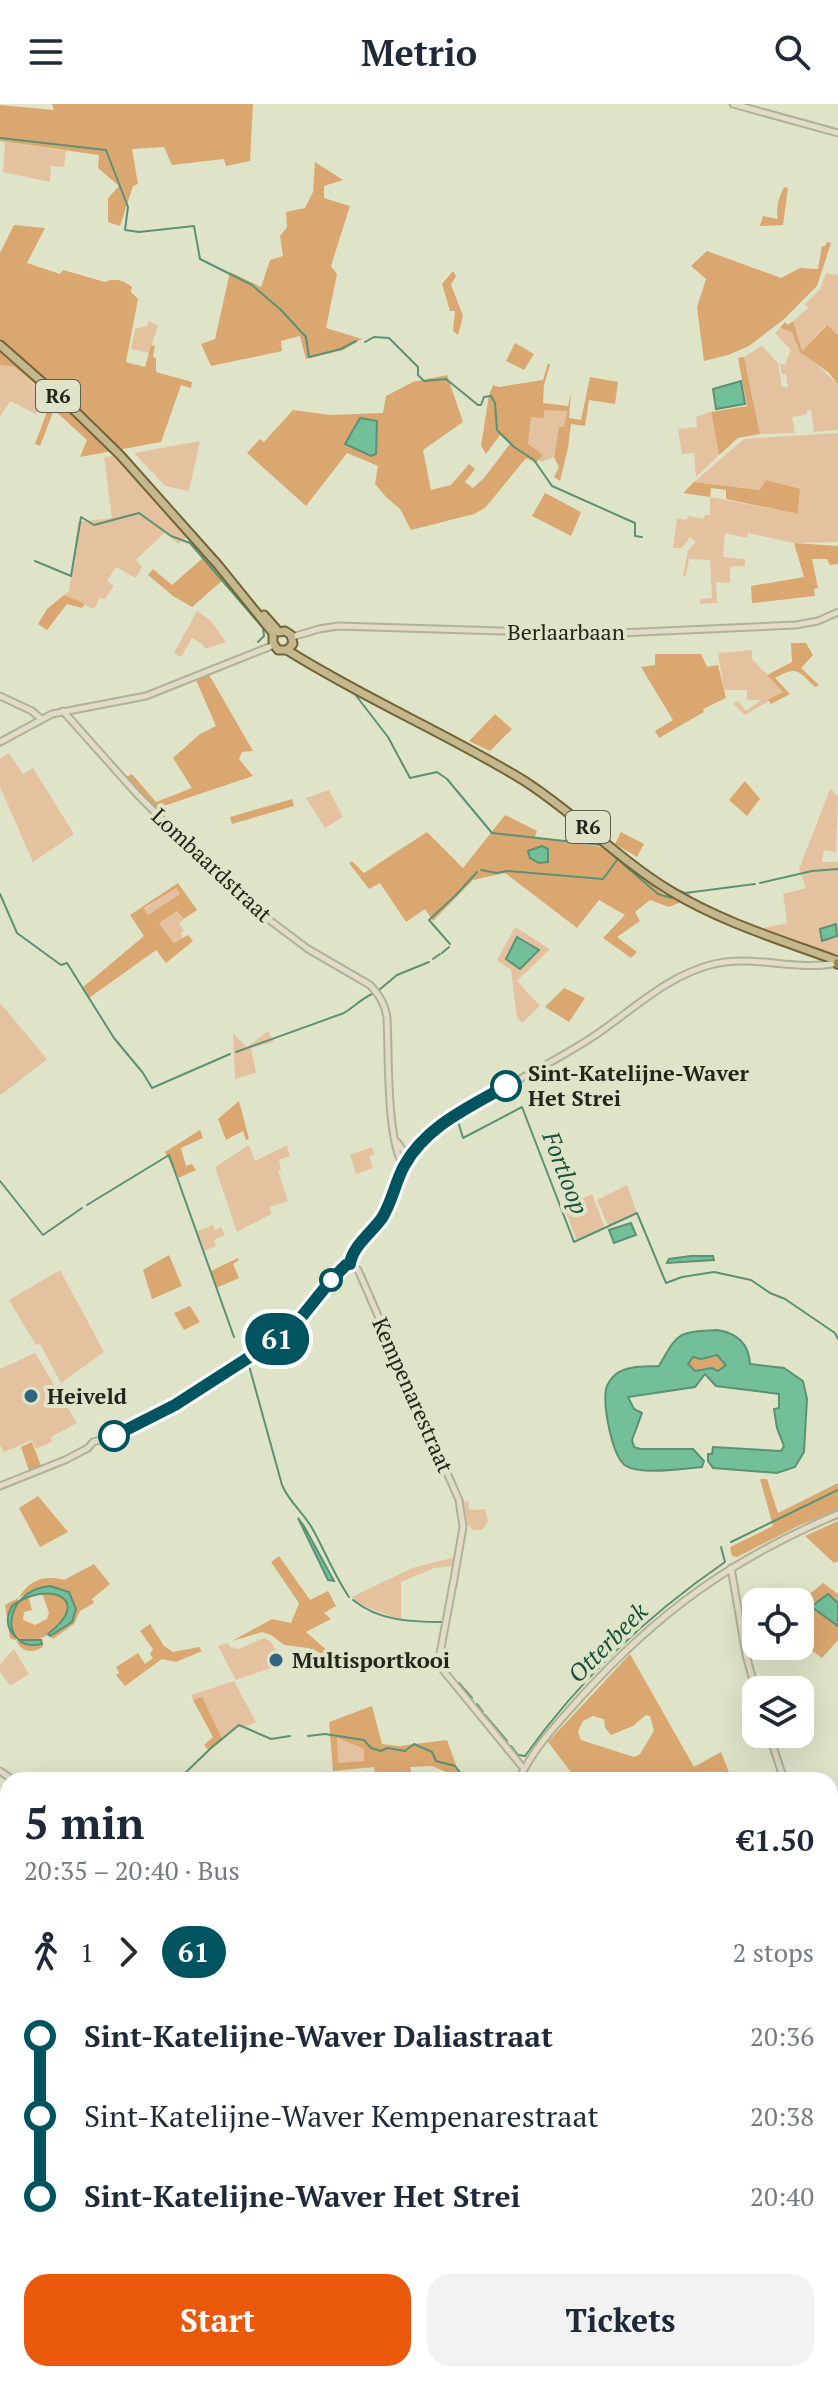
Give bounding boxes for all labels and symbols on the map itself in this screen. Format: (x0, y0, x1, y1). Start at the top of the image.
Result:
road number: R6 (36, 380, 80, 412)
street label: Berlaarbaan (507, 617, 625, 646)
street label: Lombaardstraat (146, 801, 279, 928)
road number: R6 (566, 811, 610, 843)
place label: Sint-Katelijne-Waver Het Strei (528, 1058, 750, 1112)
marker: Sint-Katelijne-Waver Het Strei (491, 1071, 521, 1101)
water label: Fortloop (535, 1126, 596, 1219)
unlabelled marker (320, 1269, 342, 1291)
line badge: 61 (241, 1313, 313, 1365)
street label: Kempenarestraat (366, 1313, 461, 1477)
place label: Heiveld (47, 1381, 127, 1410)
marker: Heiveld (22, 1387, 40, 1405)
unlabelled marker (99, 1421, 129, 1451)
water label: Otterbeek (561, 1595, 654, 1689)
place label: Multisportkooi (292, 1645, 450, 1674)
marker: Multisportkooi (267, 1651, 285, 1669)

